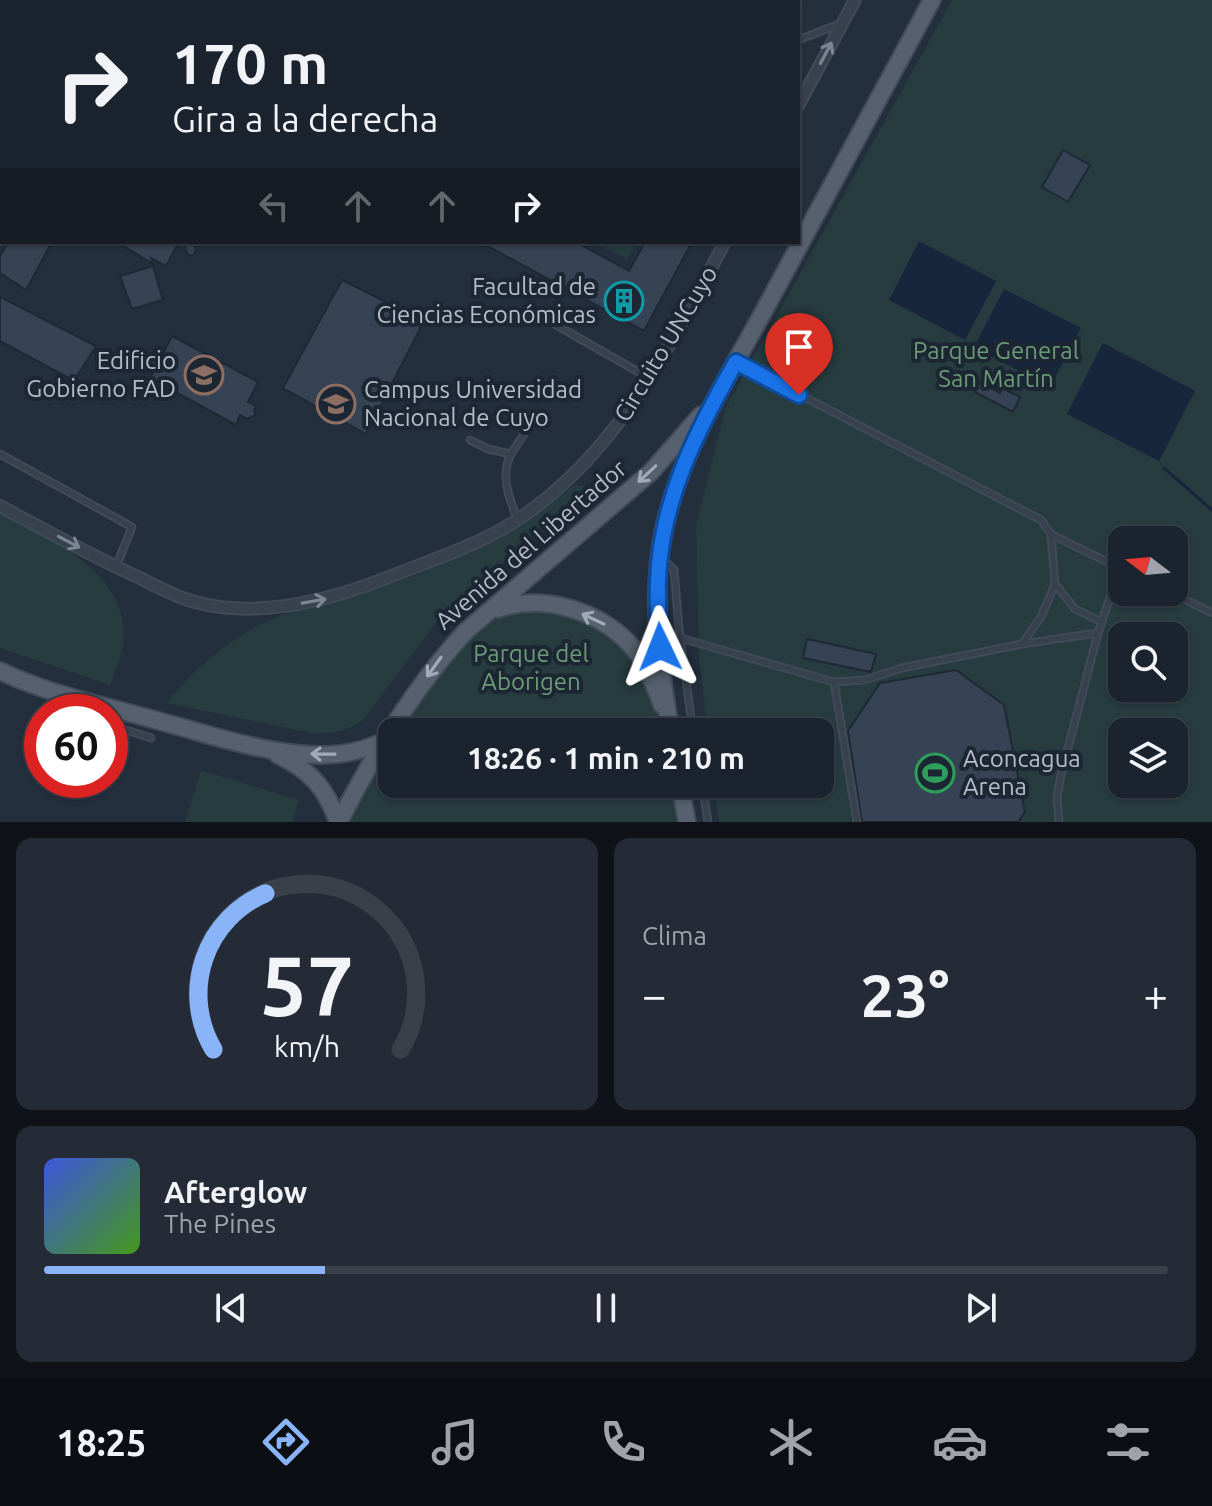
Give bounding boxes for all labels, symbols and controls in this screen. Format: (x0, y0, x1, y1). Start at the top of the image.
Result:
icon: right (40, 32, 144, 136)
text: 170 m (172, 32, 328, 95)
one-way arrow (819, 42, 835, 65)
text: Gira a la derecha (172, 98, 438, 139)
icon: left (252, 184, 296, 228)
icon: ahead (336, 184, 380, 228)
icon: ahead (420, 184, 464, 228)
icon: right (504, 184, 548, 228)
street label: Circuito UNCuyo (609, 261, 723, 426)
place label: Facultad de Ciencias Económicas (377, 273, 596, 328)
building icon: Facultad de Ciencias Económicas (603, 280, 645, 322)
pin (765, 313, 833, 395)
icon: arrive (777, 325, 821, 369)
park label: Parque General San Martín (913, 337, 1079, 392)
place label: Edificio Gobierno FAD (26, 347, 176, 402)
school or university icon: Edificio Gobierno FAD (183, 354, 225, 396)
place label: Campus Universidad Nacional de Cuyo (364, 376, 582, 431)
school or university icon: Campus Universidad Nacional de Cuyo (315, 383, 357, 425)
street label: Avenida del Libertador (430, 454, 632, 635)
one-way arrow (637, 465, 657, 484)
north arrow (1108, 526, 1188, 606)
map controls (1108, 526, 1188, 798)
one-way arrow (56, 535, 80, 551)
one-way arrow (301, 592, 326, 607)
position arrow (618, 605, 702, 689)
one-way arrow (581, 611, 605, 626)
button: search (1108, 622, 1188, 702)
park label: Parque del Aborigen (473, 640, 589, 695)
one-way arrow (426, 656, 442, 678)
speed limit sign: 60 (24, 694, 128, 798)
button: layers (1108, 718, 1188, 798)
text: 18:26 · 1 min · 210 m (467, 741, 745, 775)
place label: Aconcagua Arena (963, 745, 1081, 800)
one-way arrow (310, 747, 337, 762)
sports icon: Aconcagua Arena (914, 752, 956, 794)
text: Clima (642, 921, 707, 950)
text: 57 (260, 938, 354, 1032)
text: 23° (861, 961, 949, 1028)
text: − (642, 970, 667, 1019)
text: + (1143, 970, 1168, 1019)
text: km/h (274, 1030, 340, 1062)
text: Afterglow (164, 1175, 307, 1209)
text: The Pines (164, 1209, 276, 1238)
icon: previous (209, 1286, 253, 1330)
icon: pause (584, 1286, 628, 1330)
icon: next (959, 1286, 1003, 1330)
icon: directions (258, 1414, 314, 1470)
icon: music (427, 1414, 483, 1470)
icon: phone (595, 1414, 651, 1470)
icon: climate (763, 1414, 819, 1470)
icon: car (932, 1414, 988, 1470)
icon: filters (1100, 1414, 1156, 1470)
text: 18:25 (56, 1422, 146, 1463)

